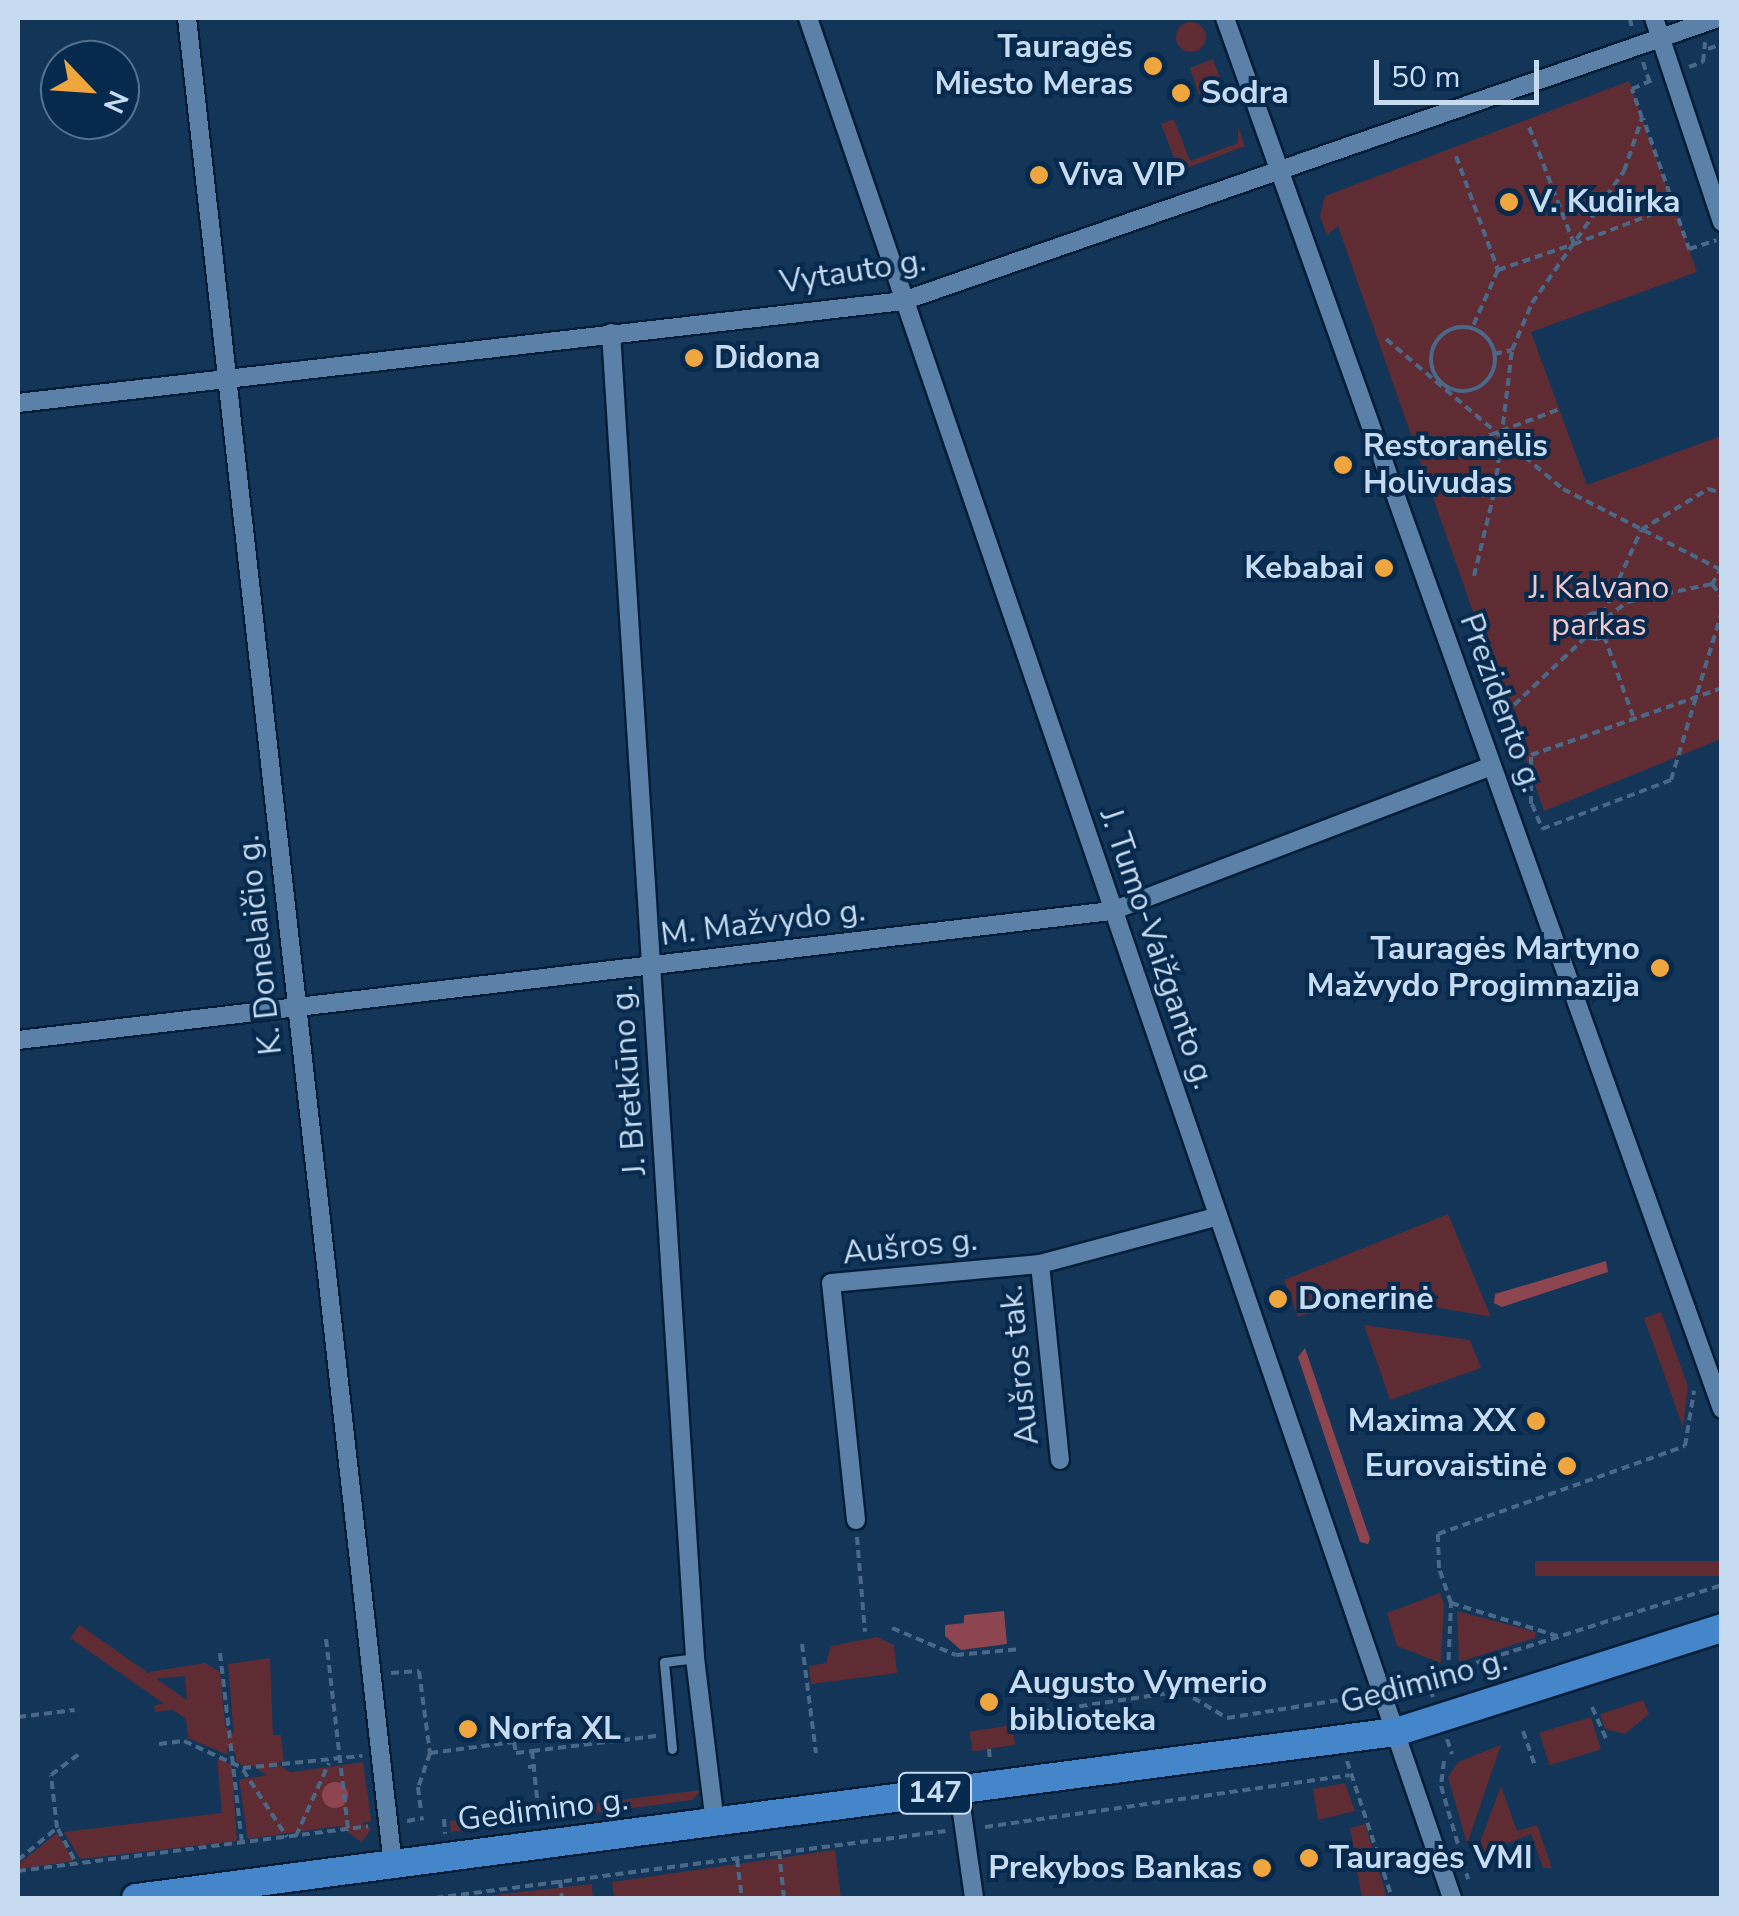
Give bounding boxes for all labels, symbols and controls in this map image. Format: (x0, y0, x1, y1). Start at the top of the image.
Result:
place label: Tauragės Miesto Meras (934, 29, 1133, 104)
north arrow (40, 40, 140, 140)
scale bar (1379, 40, 1544, 102)
marker: Tauragės Miesto Meras (1142, 55, 1164, 77)
text: 50 m (1391, 57, 1460, 98)
place label: Sodra (1201, 74, 1289, 112)
marker: Sodra (1170, 82, 1192, 104)
text: N (94, 84, 137, 119)
place label: Viva VIP (1059, 156, 1185, 194)
marker: Viva VIP (1028, 164, 1050, 186)
place label: V. Kudirka (1529, 183, 1680, 221)
marker: V. Kudirka (1498, 191, 1520, 213)
street label: Vytauto g. (777, 242, 929, 302)
place label: Didona (714, 339, 820, 377)
marker: Didona (683, 347, 705, 369)
place label: Restoranėlis Holivudas (1363, 428, 1548, 503)
marker: Restoranėlis Holivudas (1332, 454, 1354, 476)
place label: Kebabai (1244, 549, 1364, 587)
marker: Kebabai (1373, 557, 1395, 579)
park label: J. Kalvano parkas (1529, 570, 1669, 645)
street label: Prezidento g. (1451, 608, 1551, 798)
street label: J. Tumo-Vaižganto g. (1091, 804, 1223, 1094)
street label: K. Donelaičio g. (229, 833, 291, 1057)
street label: M. Mažvydo g. (659, 891, 867, 955)
place label: Tauragės Martyno Mažvydo Progimnazija (1307, 931, 1640, 1006)
marker: Tauragės Martyno Mažvydo Progimnazija (1649, 957, 1671, 979)
street label: J. Bretkūno g. (603, 984, 655, 1176)
street label: Aušros g. (841, 1221, 979, 1273)
place label: Donerinė (1298, 1280, 1434, 1318)
street label: Aušros tak. (992, 1283, 1048, 1447)
marker: Donerinė (1267, 1288, 1289, 1310)
place label: Maxima XX (1348, 1402, 1516, 1440)
marker: Maxima XX (1525, 1410, 1547, 1432)
place label: Eurovaistinė (1365, 1447, 1547, 1485)
marker: Eurovaistinė (1556, 1455, 1578, 1477)
street label: Gedimino g. (1336, 1641, 1512, 1723)
place label: Augusto Vymerio biblioteka (1009, 1665, 1267, 1740)
marker: Augusto Vymerio biblioteka (978, 1691, 1000, 1713)
place label: Norfa XL (488, 1710, 621, 1748)
marker: Norfa XL (457, 1718, 479, 1740)
road number: 147 (898, 1768, 972, 1818)
street label: Gedimino g. (456, 1780, 630, 1840)
place label: Tauragės VMI (1329, 1839, 1533, 1877)
marker: Tauragės VMI (1298, 1847, 1320, 1869)
place label: Prekybos Bankas (988, 1849, 1242, 1887)
marker: Prekybos Bankas (1251, 1857, 1273, 1879)

